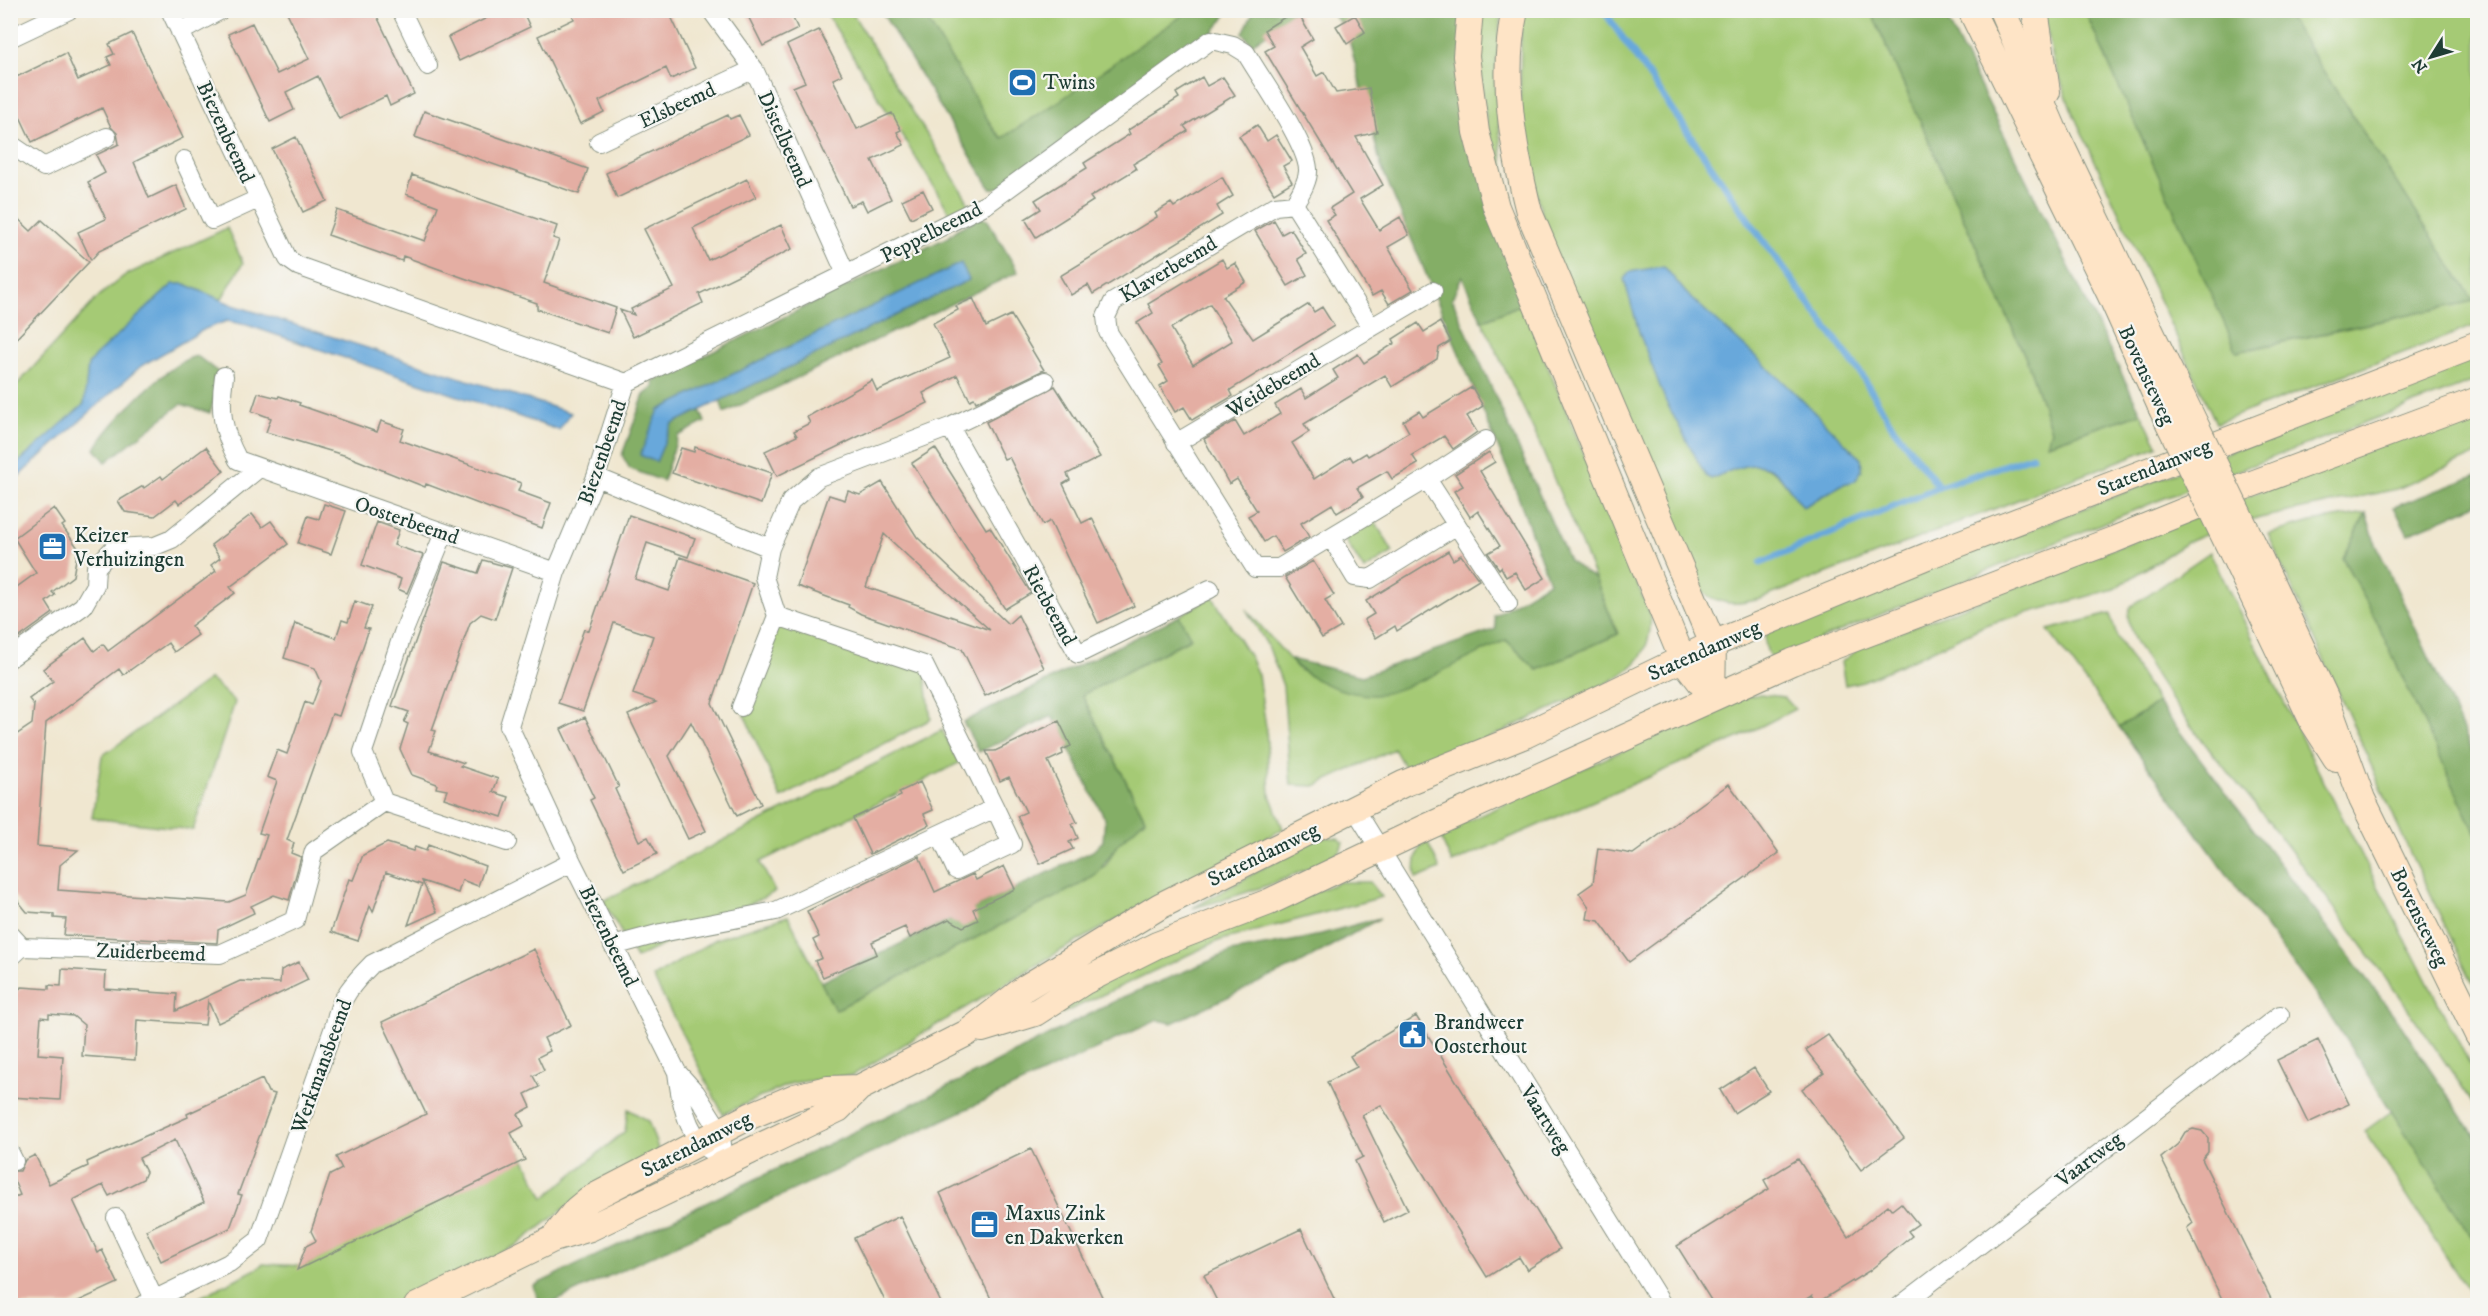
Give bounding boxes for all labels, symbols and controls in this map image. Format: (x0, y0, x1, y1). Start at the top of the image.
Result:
north arrow (2401, 27, 2461, 87)
text: N (2408, 54, 2432, 77)
sports icon: Twins (1006, 66, 1038, 98)
place label: Twins (1043, 70, 1095, 96)
street label: Biezenbeemd (190, 77, 260, 188)
street label: Elsbeemd (635, 77, 720, 135)
street label: Distelbeemd (751, 87, 817, 192)
street label: Peppelbeemd (876, 196, 987, 269)
street label: Klaverbeemd (1115, 230, 1222, 309)
street label: Bovensteweg (2112, 321, 2181, 430)
street label: Weidebeemd (1221, 347, 1326, 425)
street label: Biezenbeemd (573, 396, 633, 508)
street label: Statendamweg (2094, 433, 2216, 503)
street label: Oosterbeemd (351, 491, 463, 551)
place label: Keizer Verhuizingen (73, 523, 184, 573)
office icon: Keizer Verhuizingen (37, 531, 69, 563)
street label: Rietbeemd (1016, 561, 1082, 651)
street label: Statendamweg (1644, 614, 1765, 687)
street label: Statendamweg (1204, 816, 1324, 893)
street label: Bovensteweg (2384, 864, 2455, 972)
street label: Biezenbeemd (572, 882, 644, 992)
street label: Zuiderbeemd (96, 938, 207, 968)
street label: Werkmansbeemd (285, 995, 358, 1138)
place label: Brandweer Oosterhout (1434, 1010, 1528, 1060)
public building icon: Brandweer Oosterhout (1397, 1018, 1429, 1050)
street label: Vaartweg (1513, 1079, 1577, 1160)
street label: Statendamweg (637, 1106, 757, 1184)
street label: Vaartweg (2050, 1126, 2129, 1194)
place label: Maxus Zink en Dakwerken (1005, 1201, 1124, 1251)
office icon: Maxus Zink en Dakwerken (968, 1209, 1000, 1241)

